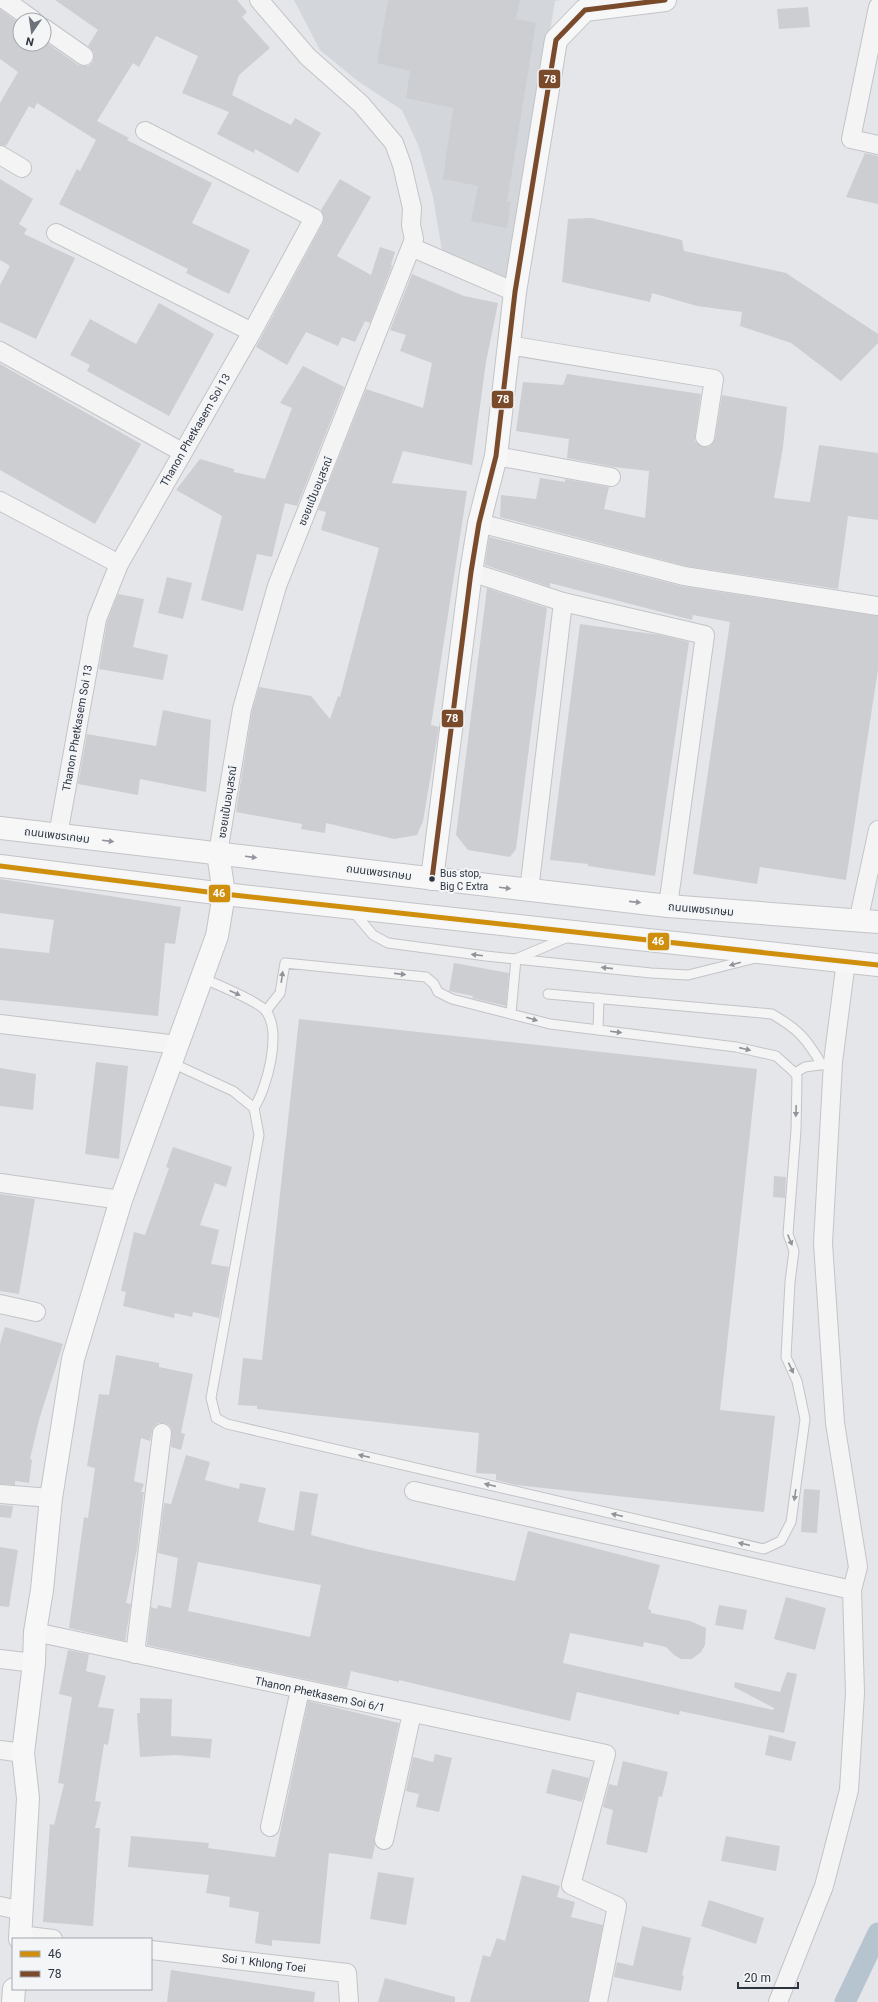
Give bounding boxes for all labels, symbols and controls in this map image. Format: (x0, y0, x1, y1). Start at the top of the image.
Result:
north arrow (12, 12, 52, 52)
text: N (24, 34, 35, 48)
line badge: 78 (538, 69, 561, 89)
text: 78 (544, 73, 556, 86)
street label: Thanon Phetkasem Soi 13 (158, 371, 233, 489)
line badge: 78 (491, 390, 514, 409)
text: 78 (497, 393, 509, 406)
street label: ซอยแป้นอนุสรณ์ (296, 455, 335, 528)
street label: Thanon Phetkasem Soi 13 (60, 664, 95, 792)
line badge: 78 (441, 709, 464, 728)
text: 78 (446, 712, 458, 725)
street label: ซอยแป้นอนุสรณ์ (215, 765, 240, 839)
street label: ถนนเพชรเกษม (23, 825, 90, 846)
one-way arrow (102, 837, 114, 844)
one-way arrow (245, 854, 257, 861)
street label: ถนนเพชรเกษม (345, 862, 412, 883)
place label: Bus stop, Big C Extra (440, 868, 488, 892)
marker: Bus stop, Big C Extra (427, 874, 437, 884)
line badge: 46 (208, 884, 231, 903)
one-way arrow (499, 885, 512, 891)
text: 46 (213, 887, 225, 900)
one-way arrow (629, 899, 641, 906)
street label: ถนนเพชรเกษม (668, 900, 734, 919)
line badge: 46 (647, 932, 670, 951)
text: 46 (652, 935, 664, 948)
one-way arrow (471, 951, 483, 958)
one-way arrow (729, 962, 741, 968)
one-way arrow (601, 965, 613, 972)
one-way arrow (279, 971, 285, 983)
one-way arrow (394, 971, 406, 978)
one-way arrow (229, 990, 240, 996)
one-way arrow (526, 1016, 538, 1022)
one-way arrow (610, 1029, 622, 1036)
one-way arrow (739, 1047, 751, 1053)
one-way arrow (793, 1105, 799, 1118)
one-way arrow (788, 1235, 794, 1247)
one-way arrow (788, 1362, 794, 1374)
one-way arrow (358, 1453, 370, 1459)
one-way arrow (484, 1482, 497, 1488)
one-way arrow (792, 1489, 798, 1501)
one-way arrow (611, 1511, 623, 1517)
one-way arrow (738, 1541, 750, 1547)
street label: Thanon Phetkasem Soi 6/1 (254, 1674, 386, 1715)
legend (12, 1938, 152, 1990)
text: 46 (48, 1947, 62, 1961)
street label: Soi 1 Khlong Toei (221, 1952, 307, 1975)
scale bar (738, 1964, 798, 1990)
text: 78 (48, 1967, 62, 1981)
text: 20 m (744, 1971, 771, 1985)

